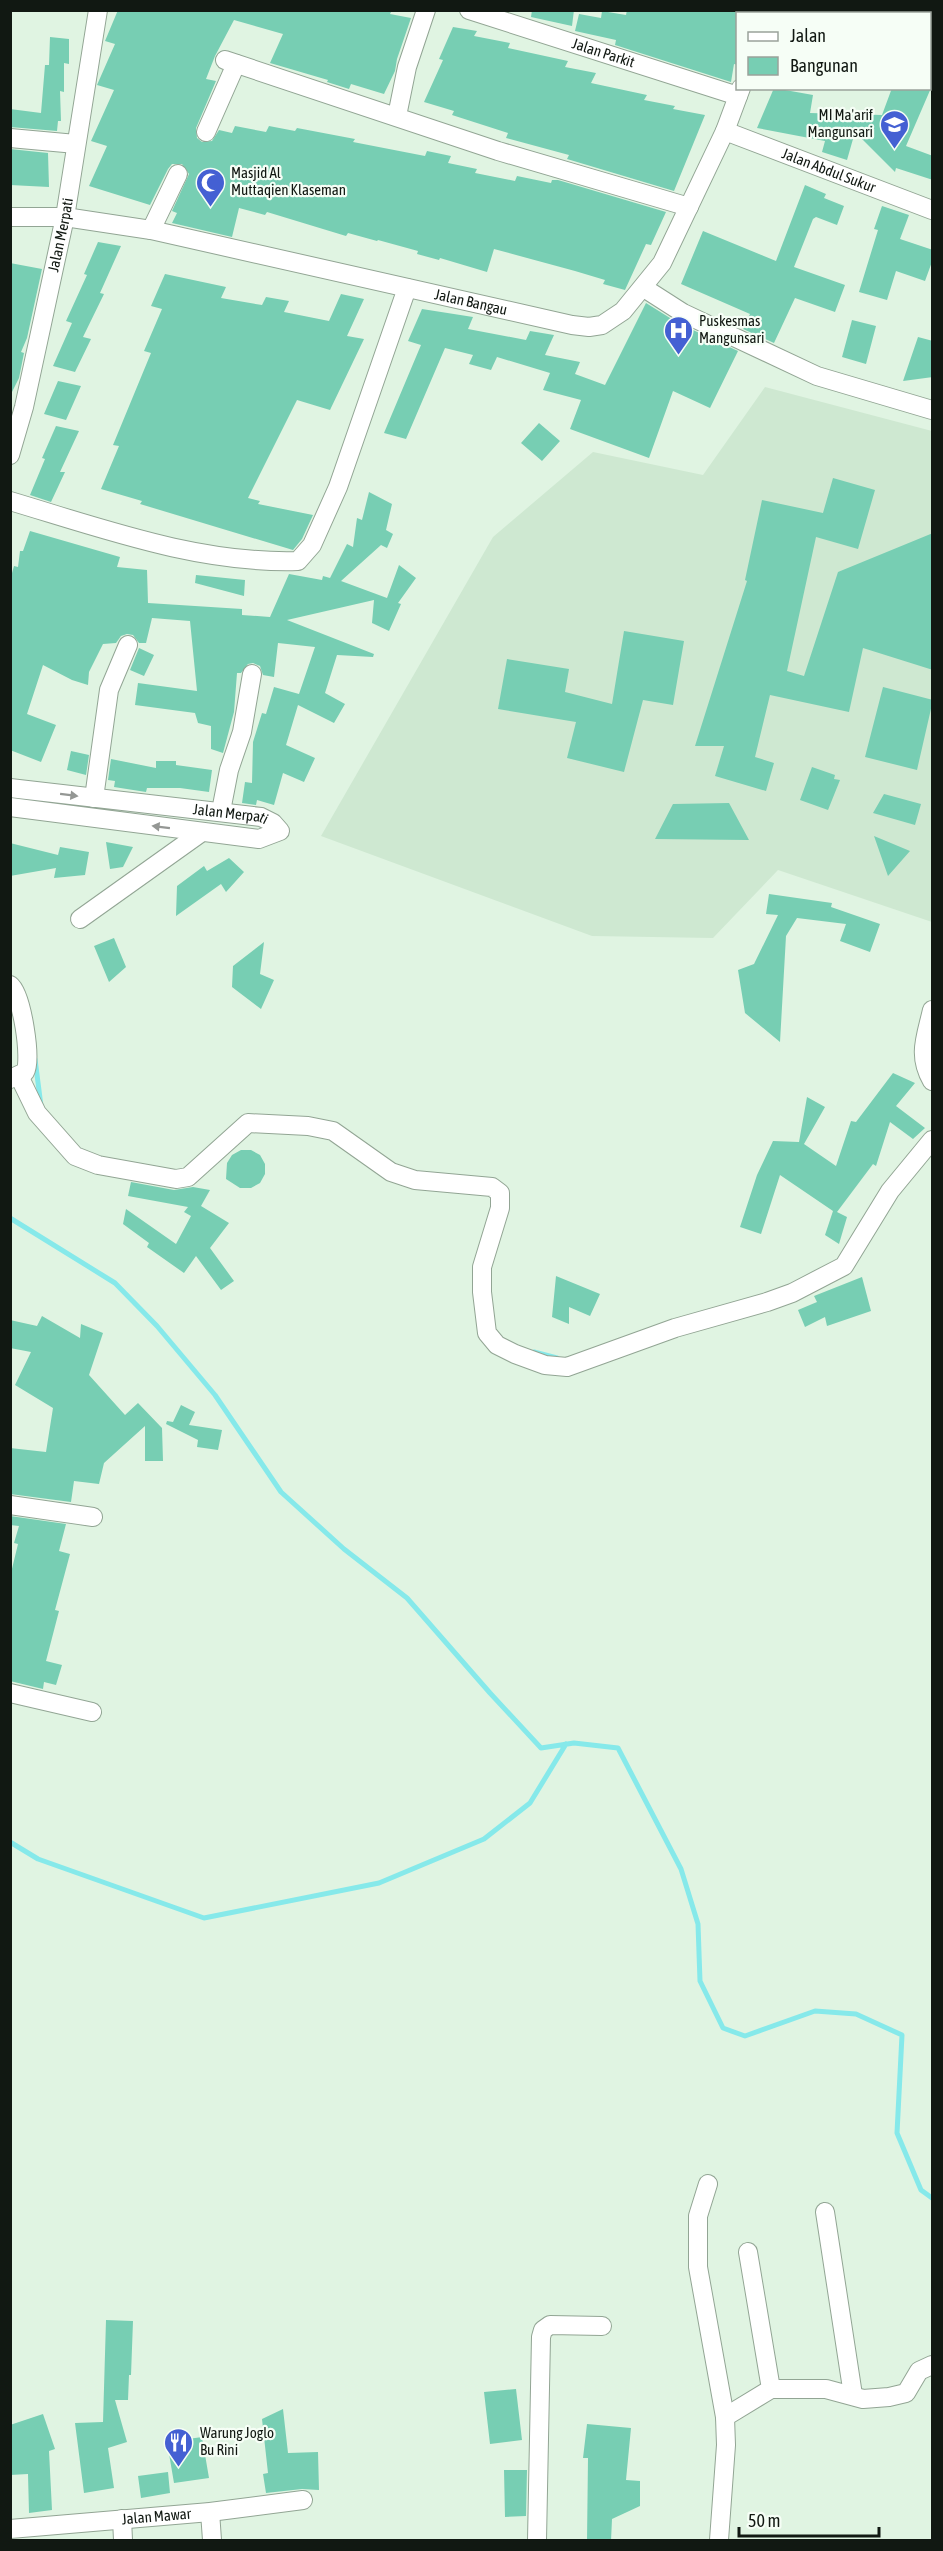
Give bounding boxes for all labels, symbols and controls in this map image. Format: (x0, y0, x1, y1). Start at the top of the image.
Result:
legend (736, 12, 931, 90)
text: Jalan (790, 25, 826, 46)
street label: Jalan Parkit (570, 35, 637, 70)
text: Bangunan (790, 55, 858, 76)
place label: MI Ma'arif Mangunsari (808, 106, 873, 140)
school or university icon: MI Ma'arif Mangunsari (878, 108, 910, 150)
street label: Jalan Abdul Sukur (780, 145, 879, 196)
place label: Masjid Al Muttaqien Klaseman (231, 164, 346, 198)
mosque icon: Masjid Al Muttaqien Klaseman (194, 166, 226, 208)
street label: Jalan Merpati (44, 197, 76, 273)
street label: Jalan Bangau (433, 285, 509, 318)
place label: Puskesmas Mangunsari (699, 312, 764, 346)
hospital icon: Puskesmas Mangunsari (662, 314, 694, 356)
one-way arrow (59, 790, 78, 800)
street label: Jalan Merpati (192, 800, 271, 827)
one-way arrow (152, 822, 171, 832)
place label: Warung Joglo Bu Rini (200, 2424, 274, 2458)
restaurant icon: Warung Joglo Bu Rini (163, 2426, 195, 2468)
scale bar (739, 2500, 878, 2538)
street label: Jalan Mawar (121, 2505, 192, 2527)
text: 50 m (748, 2510, 780, 2531)

